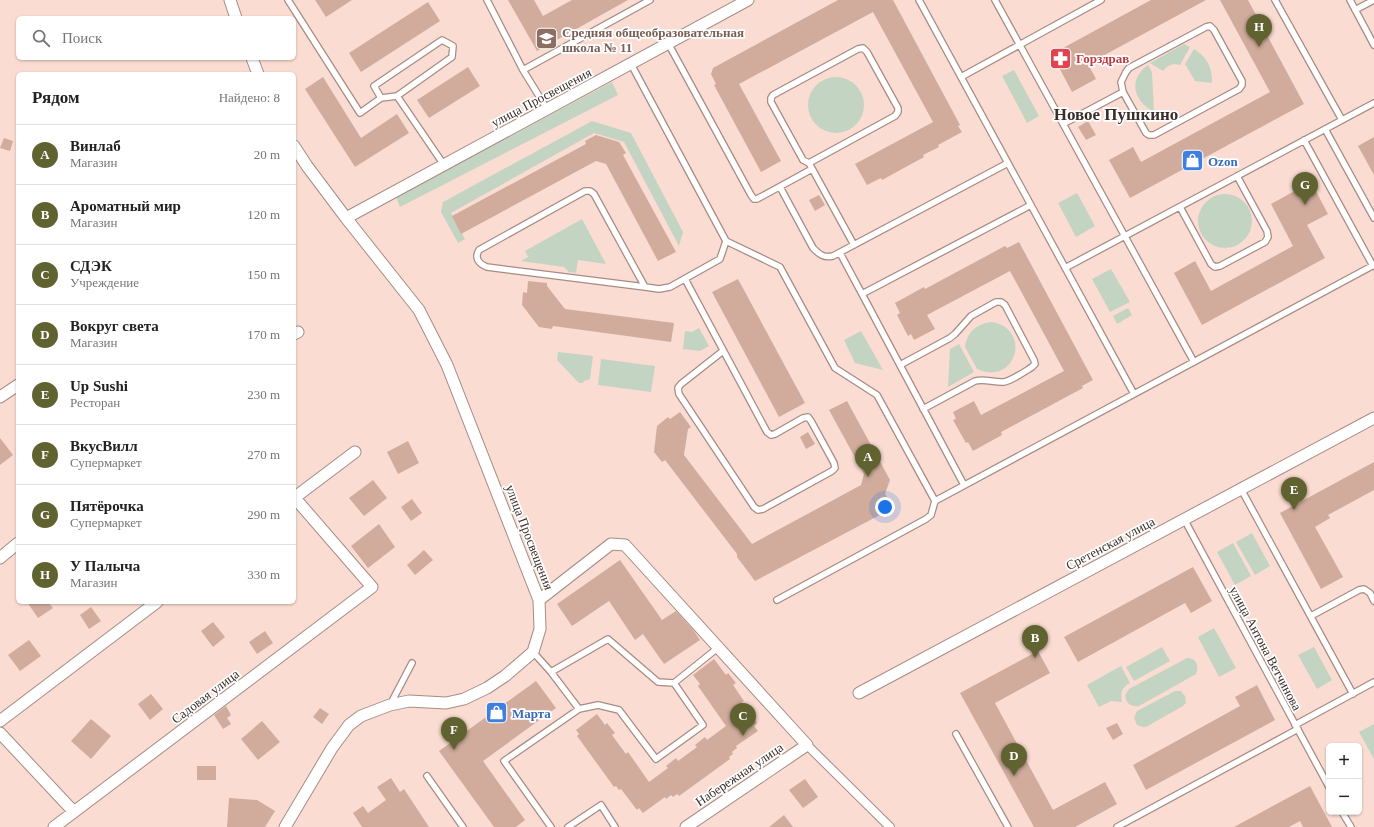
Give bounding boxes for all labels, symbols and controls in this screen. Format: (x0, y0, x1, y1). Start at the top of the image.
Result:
pin: H (1246, 14, 1272, 47)
search box (16, 16, 296, 60)
place label: Средняя общеобразовательная школа № 11 (562, 25, 744, 55)
school or university icon: Средняя общеобразовательная школа № 11 (534, 26, 560, 52)
icon: search (30, 27, 52, 49)
text: Поиск (62, 30, 102, 46)
pharmacy icon: Горздрав (1047, 45, 1073, 71)
place label: Горздрав (1076, 51, 1129, 66)
street label: улица Просвещения (489, 65, 594, 130)
text: Рядом (32, 88, 80, 107)
text: Найдено: 8 (219, 90, 280, 105)
district label: Новое Пушкино (1054, 105, 1178, 124)
text: Винлаб (70, 138, 121, 154)
text: A (40, 147, 50, 162)
text: 20 m (254, 147, 280, 162)
shop icon: Ozon (1179, 148, 1205, 174)
place label: Ozon (1208, 154, 1238, 169)
text: Магазин (70, 155, 117, 170)
pin: G (1292, 172, 1318, 205)
text: Ароматный мир (70, 198, 181, 214)
text: B (41, 207, 49, 222)
text: 120 m (247, 207, 280, 222)
text: Магазин (70, 215, 117, 230)
text: СДЭК (70, 258, 112, 274)
text: C (40, 267, 50, 282)
text: 150 m (247, 267, 280, 282)
text: Учреждение (70, 275, 139, 290)
text: Вокруг света (70, 318, 159, 334)
text: D (40, 327, 50, 342)
text: 170 m (247, 327, 280, 342)
text: Магазин (70, 335, 117, 350)
text: Up Sushi (70, 378, 128, 394)
text: E (41, 387, 49, 402)
text: 230 m (247, 387, 280, 402)
text: Ресторан (70, 395, 120, 410)
text: ВкусВилл (70, 438, 138, 454)
pin: A (855, 444, 881, 477)
text: F (41, 447, 49, 462)
text: 270 m (247, 447, 280, 462)
text: Супермаркет (70, 455, 142, 470)
pin: E (1281, 477, 1307, 510)
street label: улица Просвещения (503, 483, 556, 592)
your location (875, 497, 895, 517)
text: Пятёрочка (70, 498, 144, 514)
text: G (40, 507, 50, 522)
text: 290 m (247, 507, 280, 522)
street label: Сретенская улица (1063, 514, 1157, 573)
text: Супермаркет (70, 515, 142, 530)
text: У Палыча (70, 558, 140, 574)
text: H (40, 567, 50, 582)
text: 330 m (247, 567, 280, 582)
text: Магазин (70, 575, 117, 590)
street label: улица Антона Ветчинова (1226, 584, 1305, 713)
pin: B (1022, 625, 1048, 658)
street label: Садовая улица (169, 666, 242, 727)
shop icon: Марта (484, 700, 510, 726)
pin: C (730, 703, 756, 736)
place label: Марта (512, 706, 551, 721)
pin: F (441, 717, 467, 750)
street label: Набережная улица (693, 739, 786, 809)
pin: D (1001, 743, 1027, 776)
map controls (1326, 743, 1362, 815)
button: + (1326, 743, 1362, 779)
button: − (1326, 779, 1362, 815)

